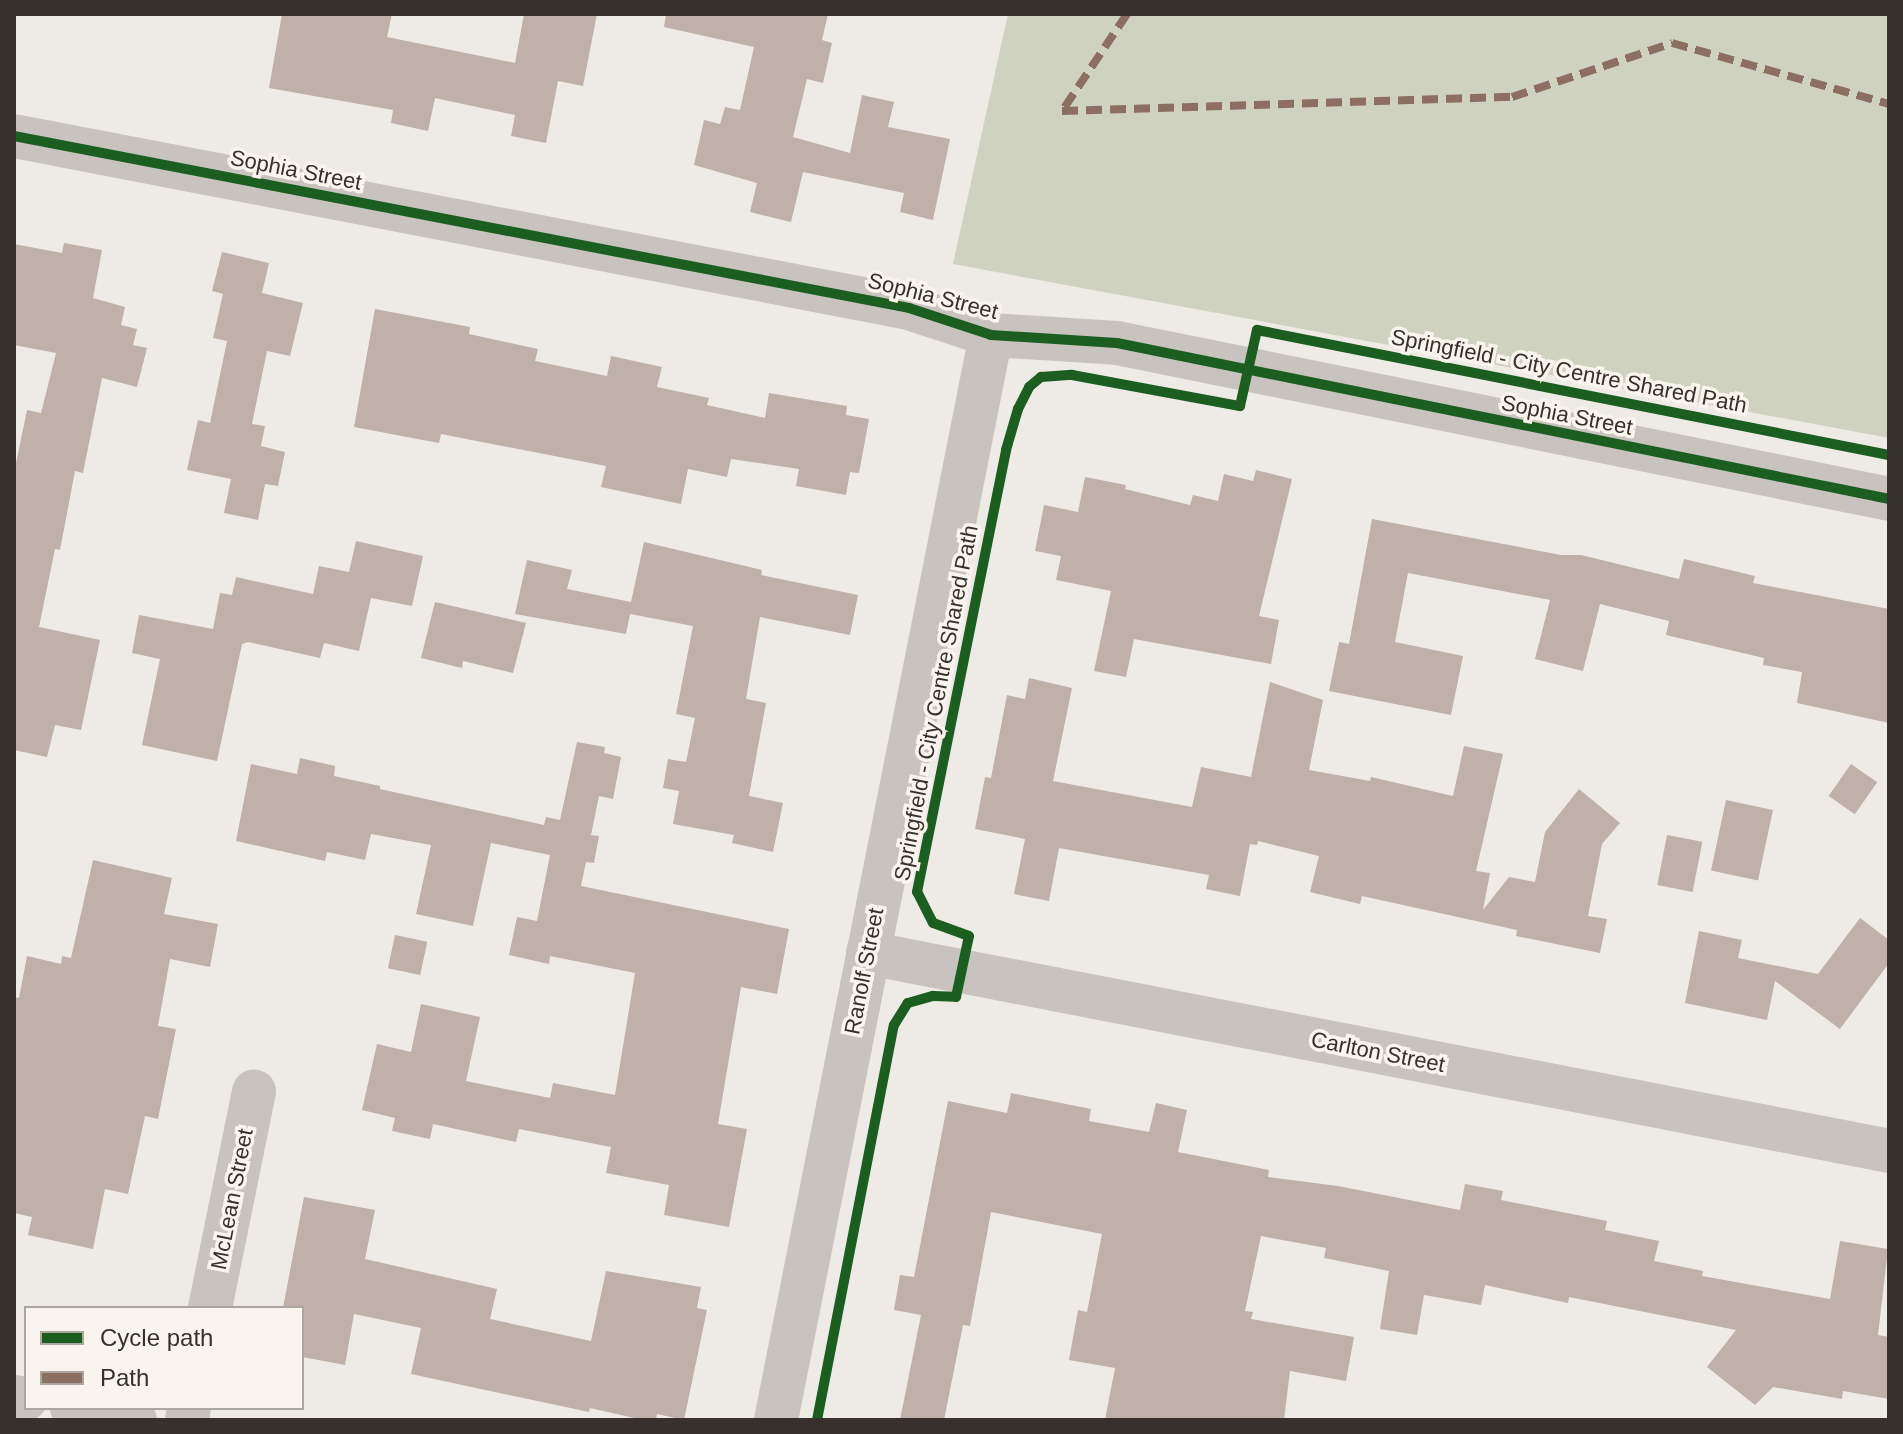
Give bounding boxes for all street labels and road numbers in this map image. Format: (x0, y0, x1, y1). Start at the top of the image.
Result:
street label: Sophia Street (228, 144, 364, 196)
street label: Sophia Street (865, 267, 1001, 325)
street label: Springfield - City Centre Shared Path (1389, 324, 1749, 418)
street label: Sophia Street (1499, 389, 1635, 441)
street label: Springfield - City Centre Shared Path (889, 523, 983, 883)
street label: Ranolf Street (839, 905, 889, 1037)
street label: Carlton Street (1309, 1026, 1447, 1078)
street label: McLean Street (205, 1126, 259, 1272)

